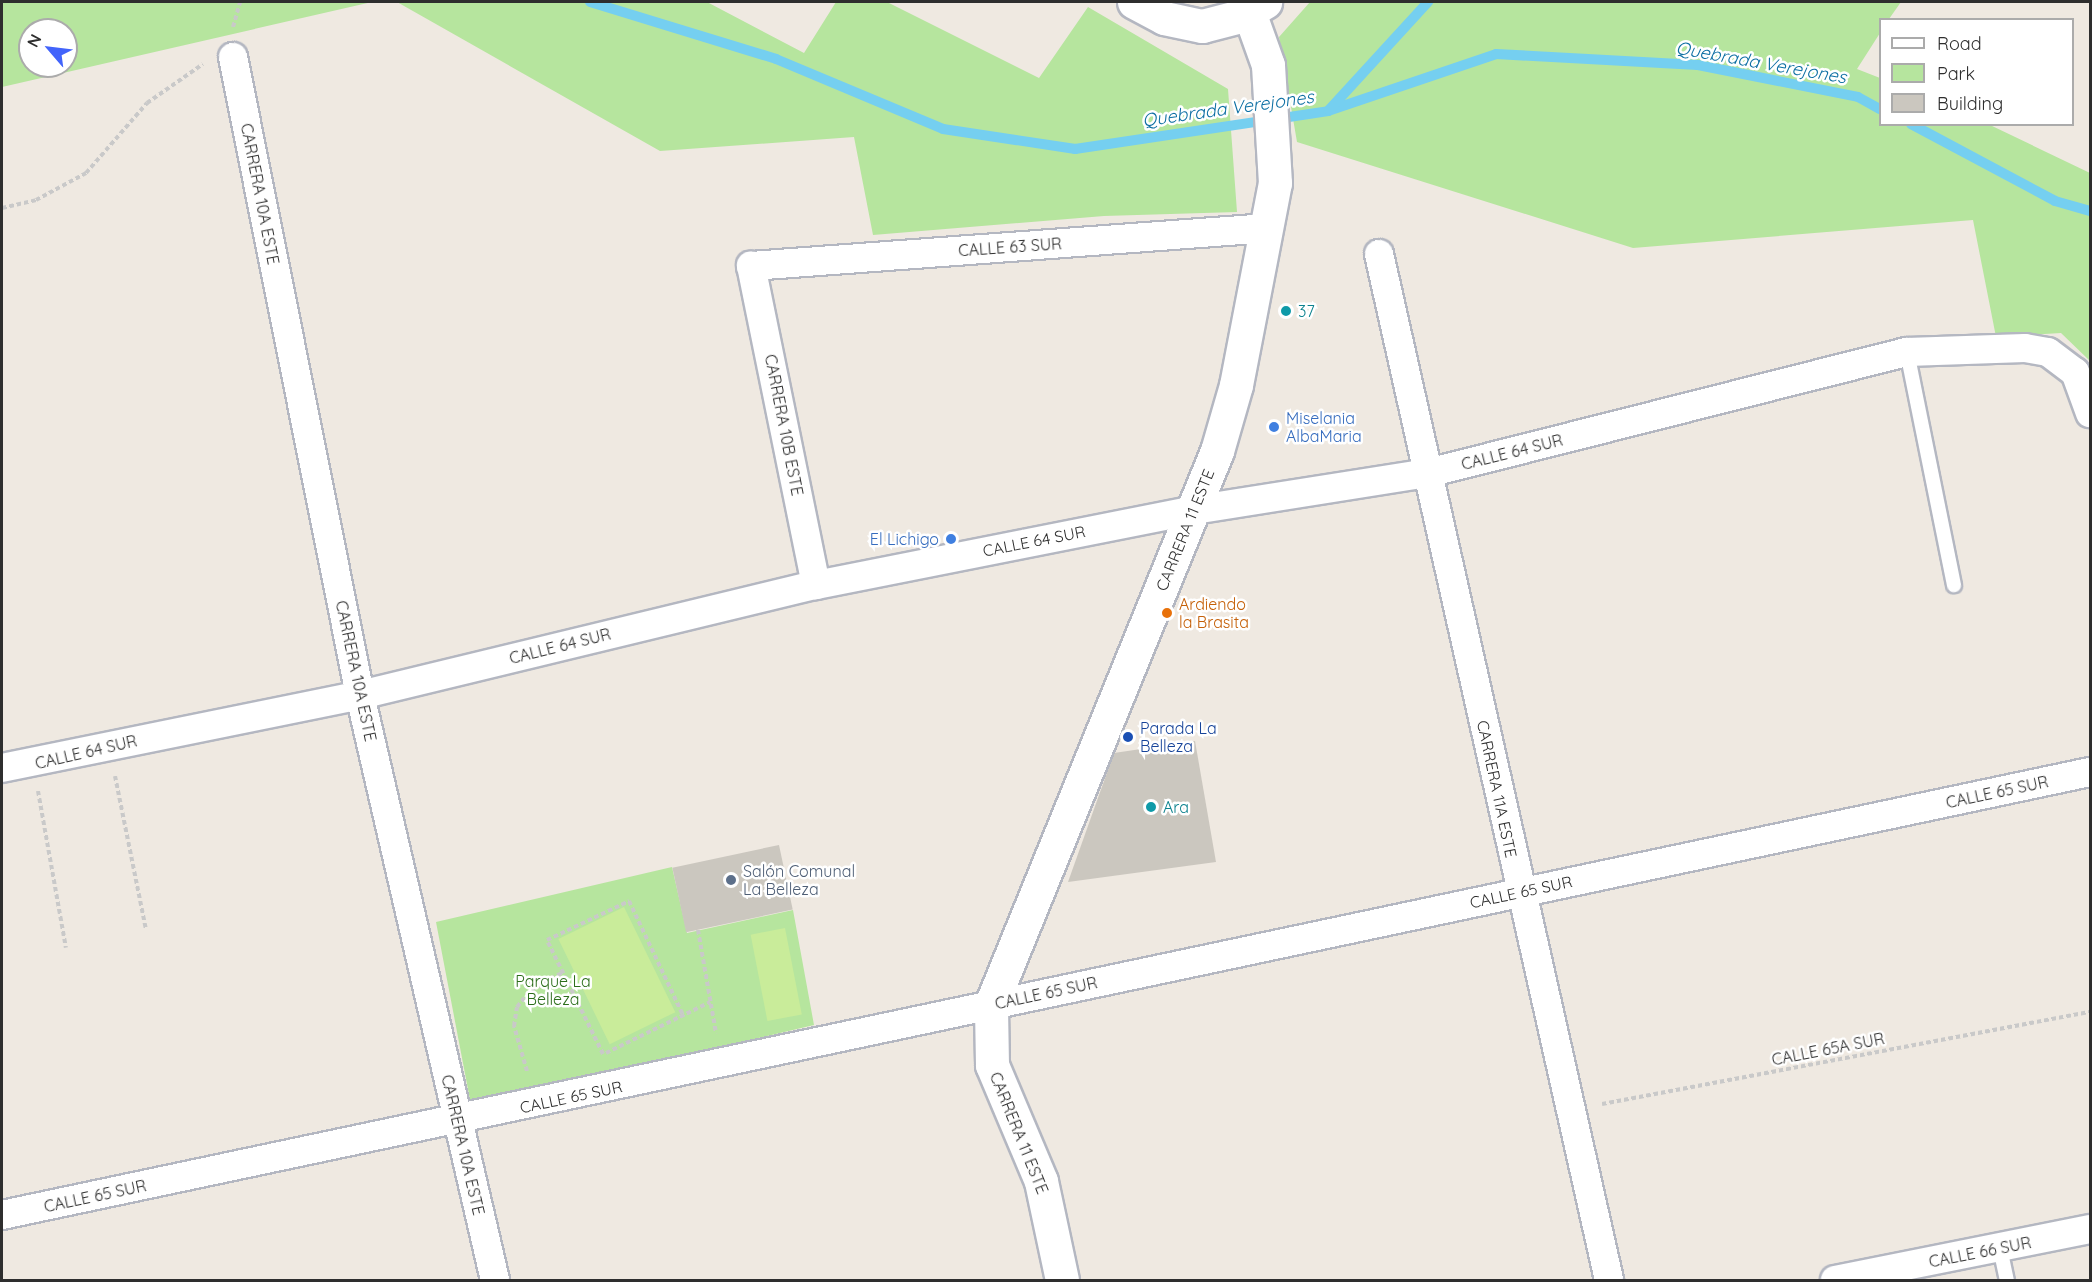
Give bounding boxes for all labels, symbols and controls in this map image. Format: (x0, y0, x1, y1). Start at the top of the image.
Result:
north arrow (18, 18, 78, 78)
legend (1879, 18, 2074, 126)
text: N (22, 31, 45, 50)
text: Road (1937, 32, 1982, 55)
water label: Quebrada Verejones (1674, 37, 1848, 89)
text: Park (1937, 62, 1975, 85)
water label: Quebrada Verejones (1141, 86, 1315, 132)
text: Building (1937, 92, 2003, 115)
street label: CARRERA 10A ESTE (237, 122, 283, 266)
street label: CALLE 63 SUR (958, 234, 1062, 260)
place label: 37 (1298, 301, 1315, 321)
marker: 37 (1279, 304, 1293, 318)
street label: CARRERA 10B ESTE (761, 353, 807, 497)
place label: Miselania AlbaMaria (1286, 408, 1362, 446)
marker: Miselania AlbaMaria (1267, 420, 1281, 434)
street label: CALLE 64 SUR (1459, 430, 1565, 474)
street label: CARRERA 11 ESTE (1152, 466, 1218, 594)
street label: CALLE 64 SUR (981, 522, 1087, 560)
place label: El Lichigo (870, 529, 939, 549)
marker: El Lichigo (944, 532, 958, 546)
place label: Ardiendo la Brasita (1179, 594, 1249, 632)
street label: CARRERA 10A ESTE (332, 599, 380, 743)
marker: Ardiendo la Brasita (1160, 606, 1174, 620)
street label: CALLE 64 SUR (507, 624, 613, 668)
place label: Parada La Belleza (1140, 718, 1217, 756)
street label: CARRERA 11A ESTE (1473, 718, 1521, 860)
marker: Parada La Belleza (1121, 730, 1135, 744)
street label: CALLE 64 SUR (33, 731, 139, 773)
street label: CALLE 65 SUR (1944, 772, 2050, 812)
place label: Ara (1163, 797, 1189, 817)
marker: Ara (1144, 800, 1158, 814)
place label: Salón Comunal La Belleza (743, 861, 855, 899)
street label: CALLE 65 SUR (1468, 872, 1574, 912)
marker: Salón Comunal La Belleza (724, 873, 738, 887)
park label: Parque La Belleza (515, 971, 591, 1009)
street label: CALLE 65 SUR (993, 973, 1099, 1013)
street label: CALLE 65A SUR (1770, 1029, 1886, 1069)
street label: CARRERA 11 ESTE (986, 1069, 1052, 1197)
street label: CARRERA 10A ESTE (437, 1073, 489, 1217)
street label: CALLE 65 SUR (518, 1077, 624, 1117)
street label: CALLE 65 SUR (42, 1176, 148, 1216)
street label: CALLE 66 SUR (1927, 1233, 2033, 1271)

